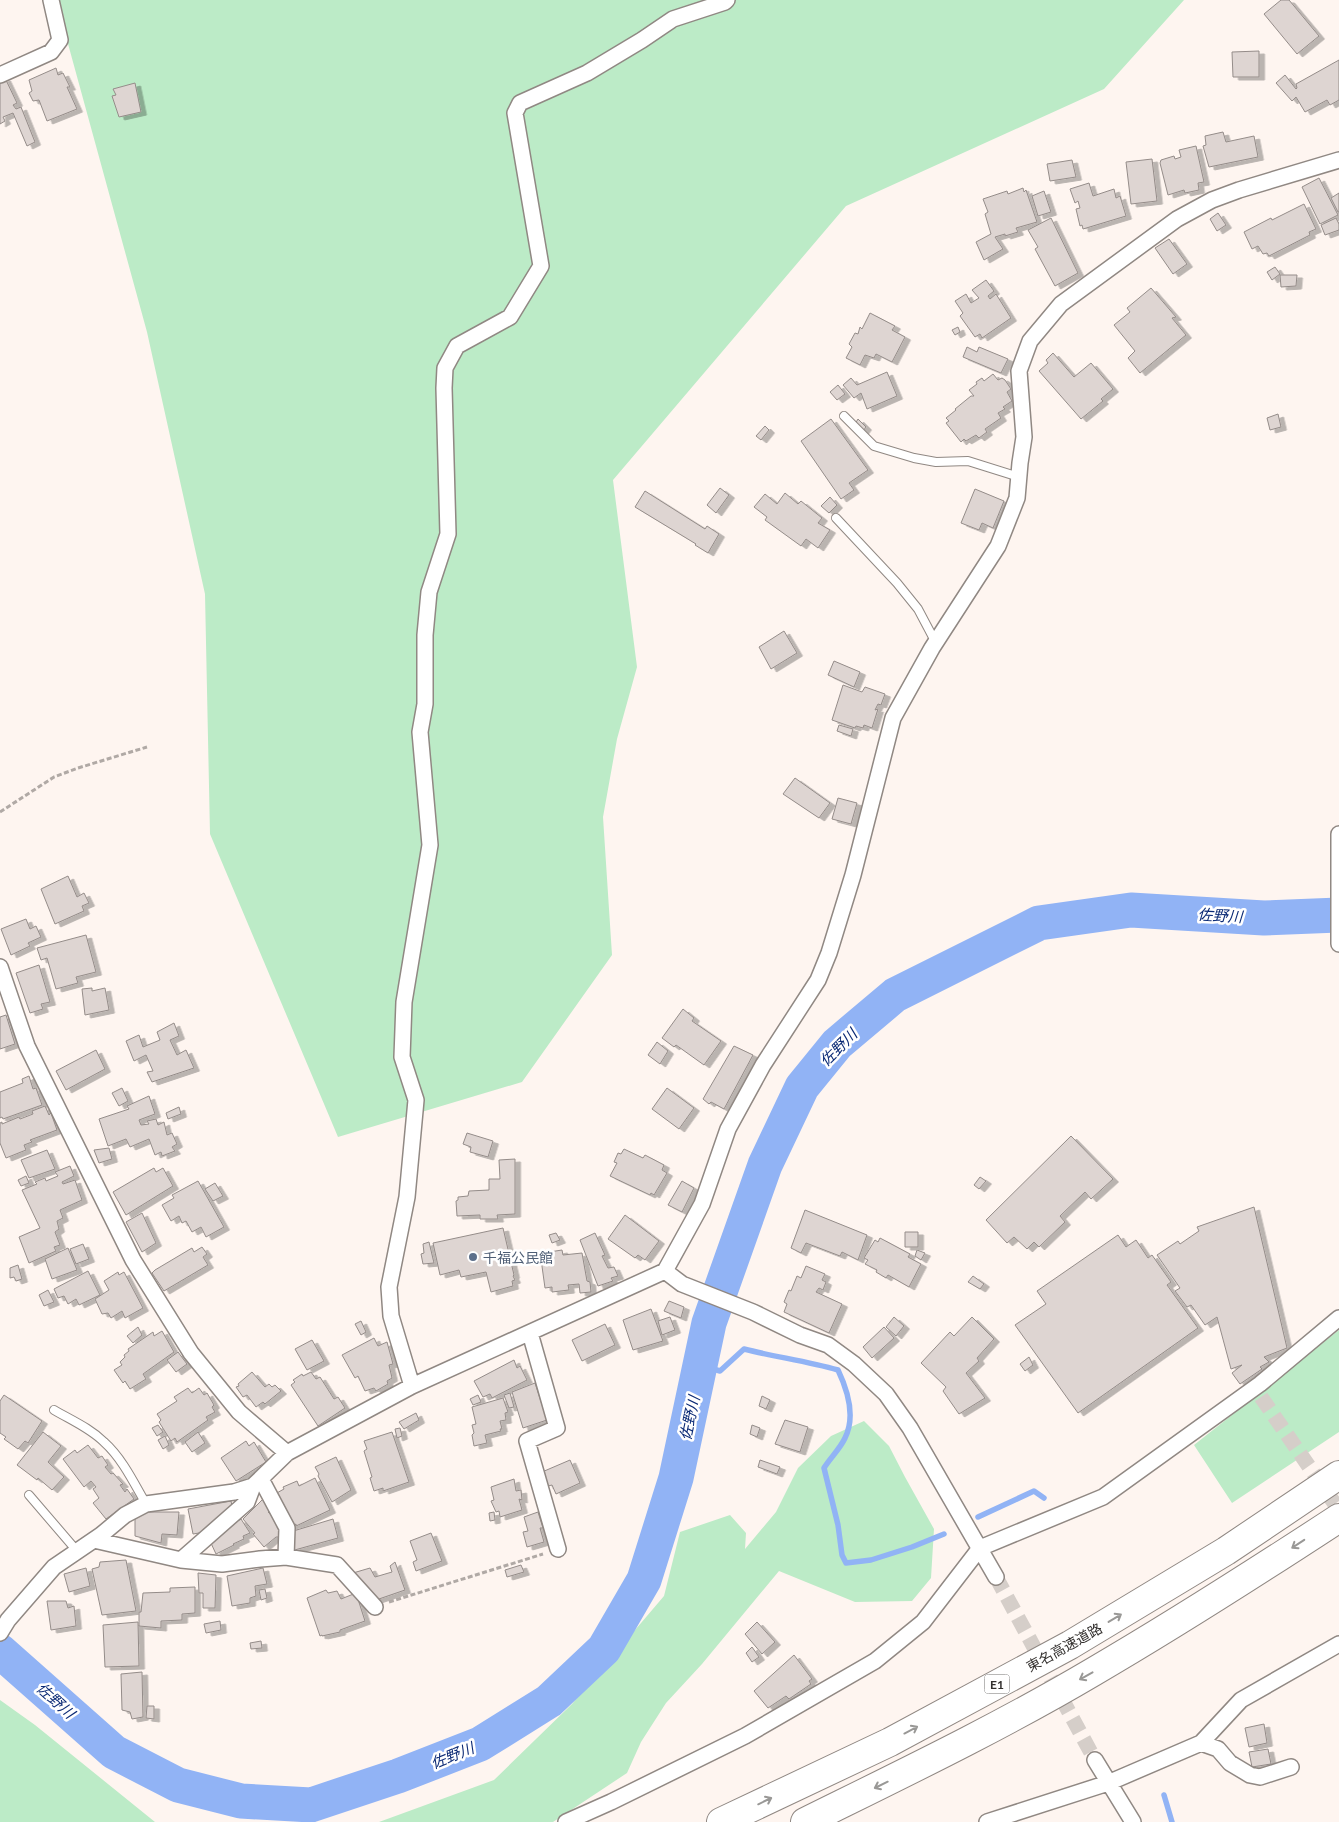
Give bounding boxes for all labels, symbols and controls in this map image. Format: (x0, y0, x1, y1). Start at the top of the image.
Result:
water label: 佐野川 (1197, 905, 1245, 925)
water label: 佐野川 (816, 1023, 862, 1069)
place label: 千福公民館 (483, 1249, 553, 1266)
marker: 千福公民館 (467, 1251, 479, 1263)
water label: 佐野川 (676, 1392, 703, 1442)
one-way arrow (1292, 1540, 1306, 1550)
one-way arrow (1107, 1612, 1121, 1622)
street label: 東名高速道路 (1023, 1619, 1105, 1675)
one-way arrow (1079, 1672, 1094, 1681)
road number: E1 (984, 1675, 1010, 1694)
water label: 佐野川 (33, 1678, 80, 1723)
one-way arrow (904, 1725, 919, 1735)
water label: 佐野川 (428, 1737, 478, 1772)
one-way arrow (873, 1780, 888, 1790)
one-way arrow (757, 1796, 772, 1805)

